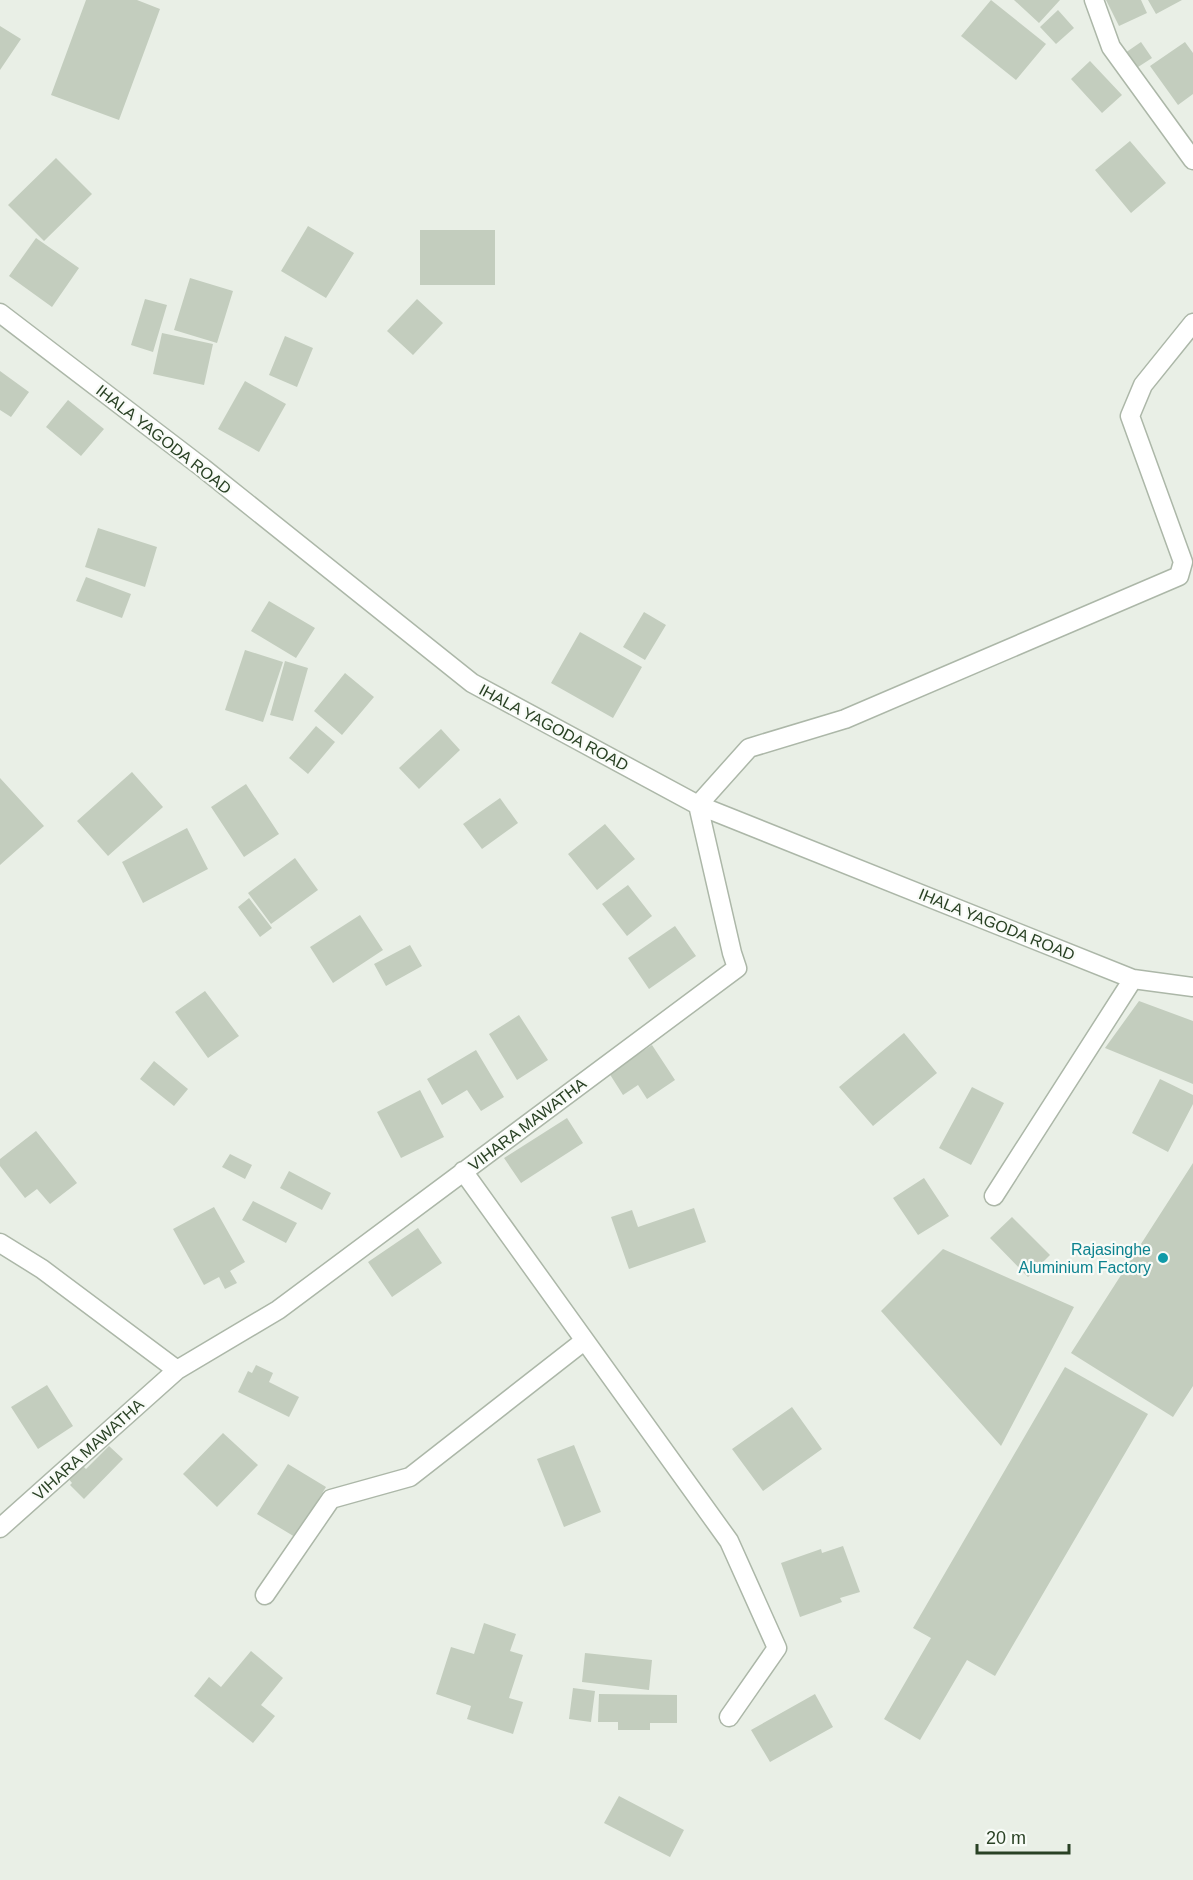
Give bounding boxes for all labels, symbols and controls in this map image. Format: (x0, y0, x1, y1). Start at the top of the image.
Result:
street label: IHALA YAGODA ROAD (93, 381, 235, 497)
street label: IHALA YAGODA ROAD (476, 681, 631, 774)
street label: IHALA YAGODA ROAD (916, 885, 1077, 964)
street label: VIHARA MAWATHA (465, 1075, 590, 1174)
place label: Rajasinghe Aluminium Factory (1019, 1241, 1151, 1276)
marker: Rajasinghe Aluminium Factory (1156, 1251, 1170, 1265)
street label: VIHARA MAWATHA (30, 1395, 147, 1503)
scale bar (977, 1817, 1068, 1855)
text: 20 m (986, 1828, 1026, 1848)

